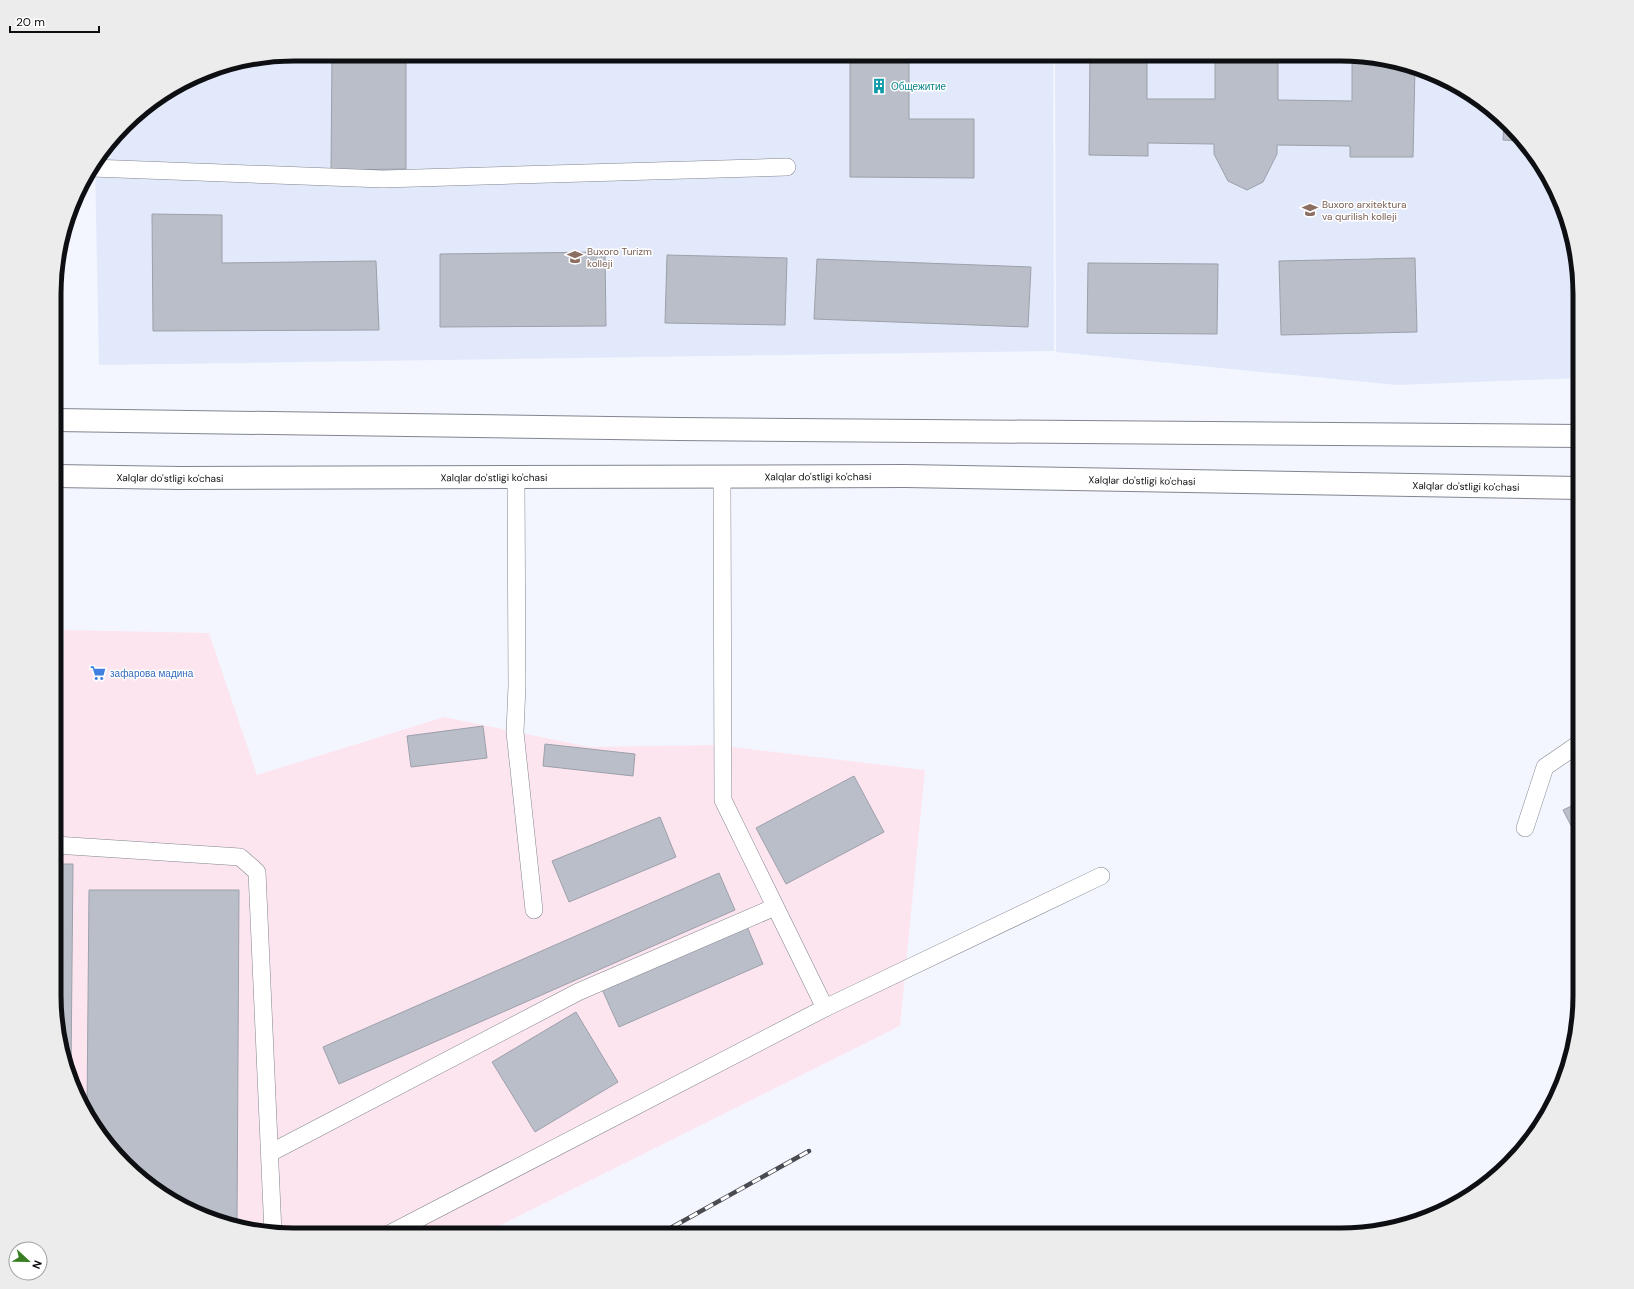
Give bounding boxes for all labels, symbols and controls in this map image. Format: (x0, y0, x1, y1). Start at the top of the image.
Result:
scale bar (10, 8, 99, 34)
text: 20 m (16, 14, 45, 30)
building icon: Общежитие (870, 77, 888, 95)
place label: Общежитие (891, 80, 947, 93)
place label: Buxoro arxitektura va qurilish kolleji (1322, 198, 1406, 223)
school or university icon: Buxoro arxitektura va qurilish kolleji (1301, 201, 1319, 219)
place label: Buxoro Turizm kolleji (587, 245, 652, 270)
school or university icon: Buxoro Turizm kolleji (566, 248, 584, 266)
street label: Xalqlar do'stligi ko'chasi (116, 470, 224, 485)
street label: Xalqlar do'stligi ko'chasi (440, 470, 548, 484)
street label: Xalqlar do'stligi ko'chasi (764, 470, 872, 483)
street label: Xalqlar do'stligi ko'chasi (1088, 473, 1196, 488)
street label: Xalqlar do'stligi ko'chasi (1412, 479, 1520, 493)
supermarket icon: зафарова мадина (89, 664, 107, 682)
place label: зафарова мадина (110, 667, 194, 680)
north arrow (8, 1241, 48, 1281)
text: N (29, 1258, 45, 1271)

